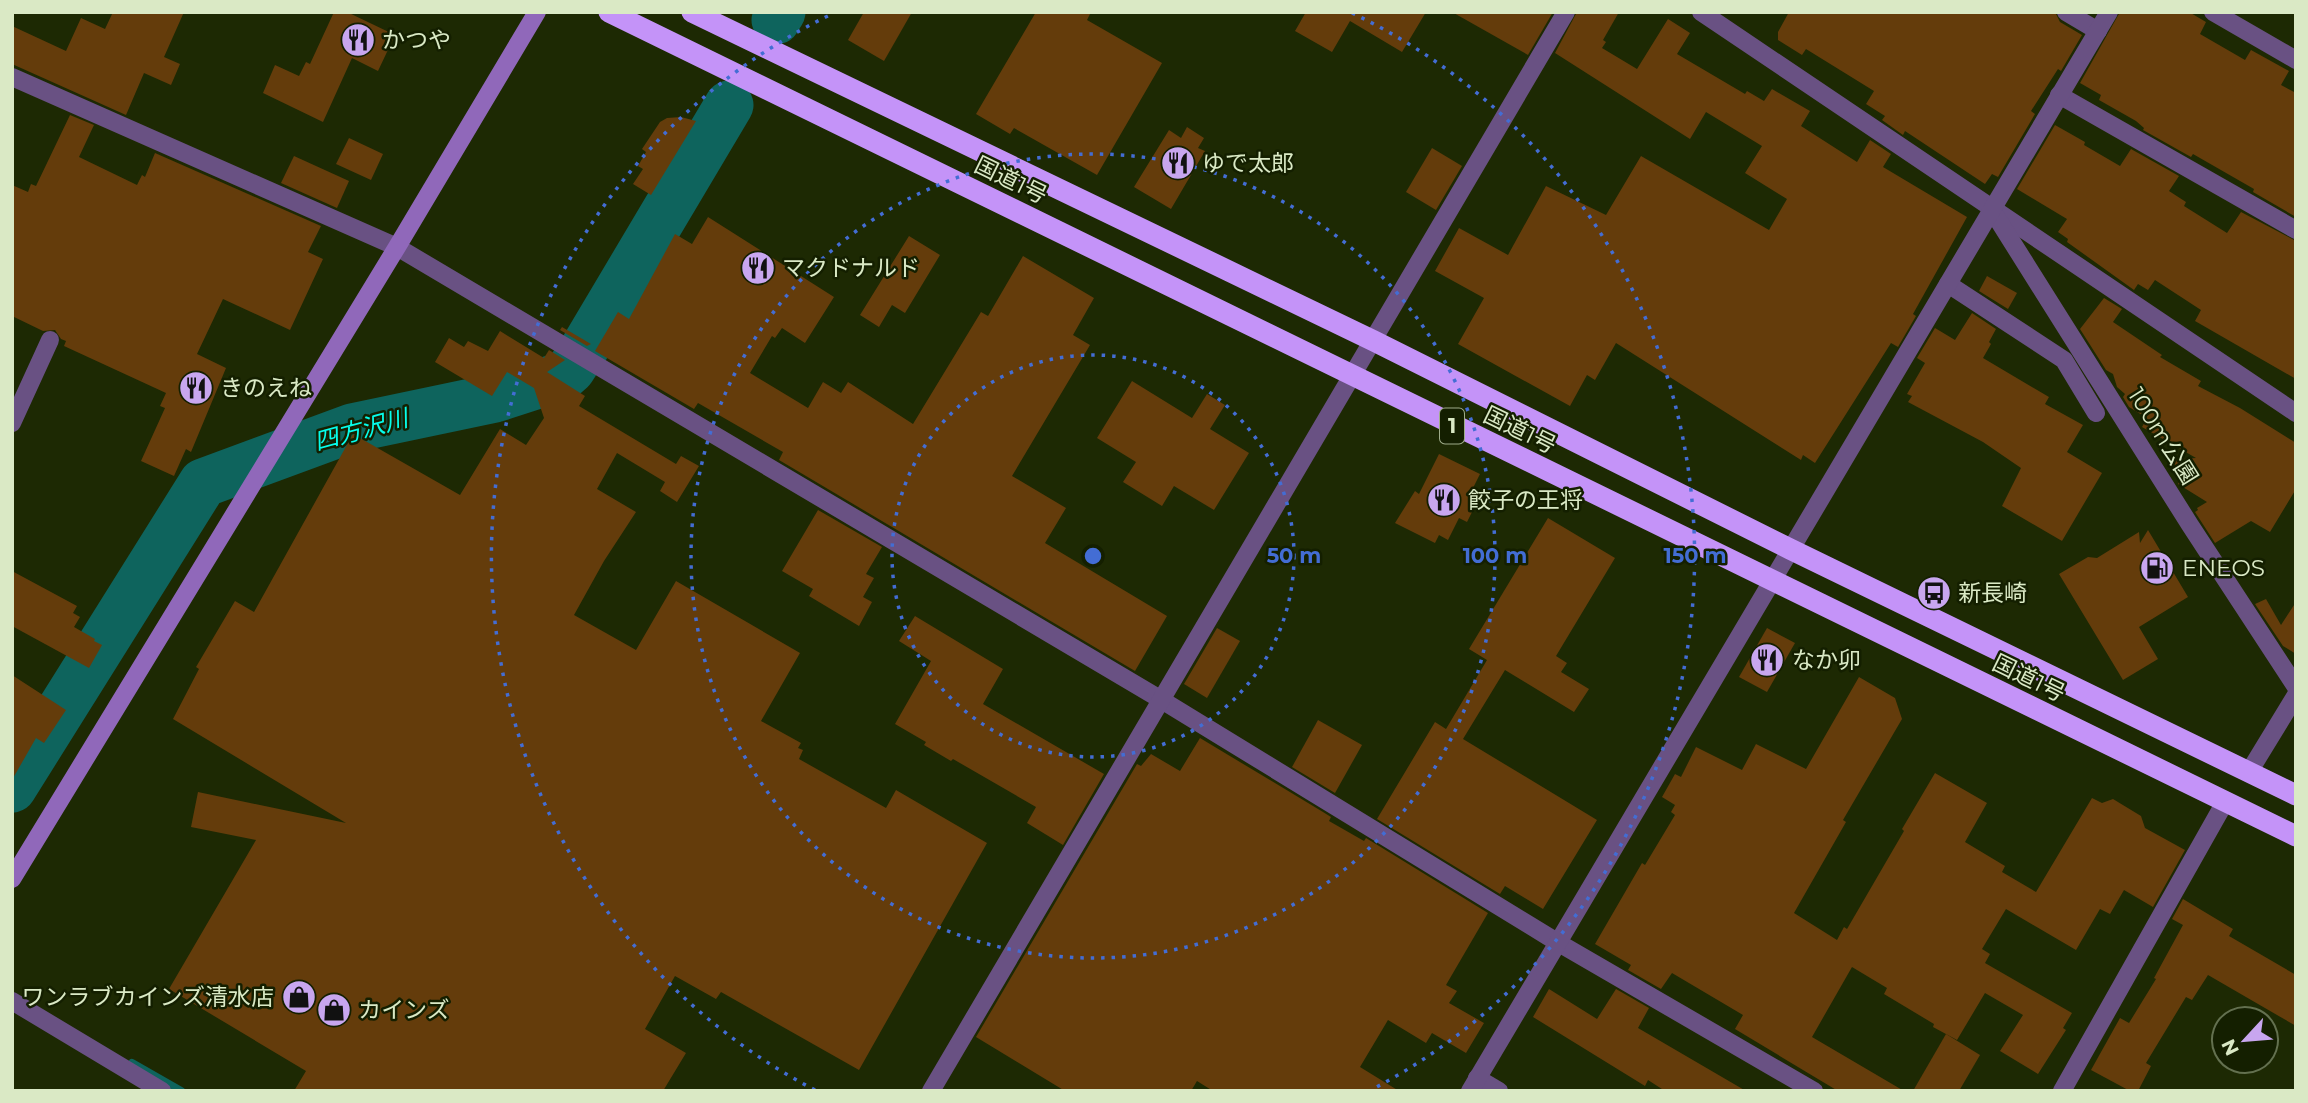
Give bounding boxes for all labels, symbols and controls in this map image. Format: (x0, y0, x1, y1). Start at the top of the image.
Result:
restaurant icon: かつや (339, 21, 377, 59)
place label: かつや (382, 26, 451, 54)
restaurant icon: ゆで太郎 (1159, 144, 1197, 182)
place label: ゆで太郎 (1202, 149, 1294, 177)
street label: 国道1号 (970, 150, 1052, 210)
restaurant icon: マクドナルド (739, 249, 777, 287)
place label: マクドナルド (782, 254, 920, 282)
restaurant icon: きのえね (177, 369, 215, 407)
place label: きのえね (220, 374, 312, 402)
street label: 100m公園 (2122, 382, 2204, 490)
street label: 国道1号 (1479, 400, 1561, 460)
water label: 四方沢川 (311, 402, 414, 456)
road number: 1 (1440, 408, 1464, 444)
restaurant icon: 餃子の王将 (1425, 481, 1463, 519)
place label: 餃子の王将 (1468, 486, 1583, 514)
text: 50 m (1267, 543, 1321, 568)
text: 100 m (1463, 543, 1527, 568)
text: 150 m (1664, 543, 1726, 568)
centre of rings (1081, 544, 1105, 568)
fuel station icon: ENEOS (2138, 549, 2176, 587)
place label: ENEOS (2182, 554, 2265, 582)
bus stop icon: 新長崎 (1915, 574, 1953, 612)
place label: 新長崎 (1958, 579, 2027, 607)
restaurant icon: なか卯 (1748, 641, 1786, 679)
place label: なか卯 (1792, 646, 1861, 674)
street label: 国道1号 (1988, 648, 2070, 708)
shop icon: ワンラブカインズ清水店 (280, 978, 318, 1016)
place label: ワンラブカインズ清水店 (21, 983, 274, 1011)
shop icon: カインズ (315, 991, 353, 1029)
place label: カインズ (358, 996, 450, 1024)
north arrow (2210, 1005, 2280, 1075)
text: N (2216, 1035, 2244, 1059)

